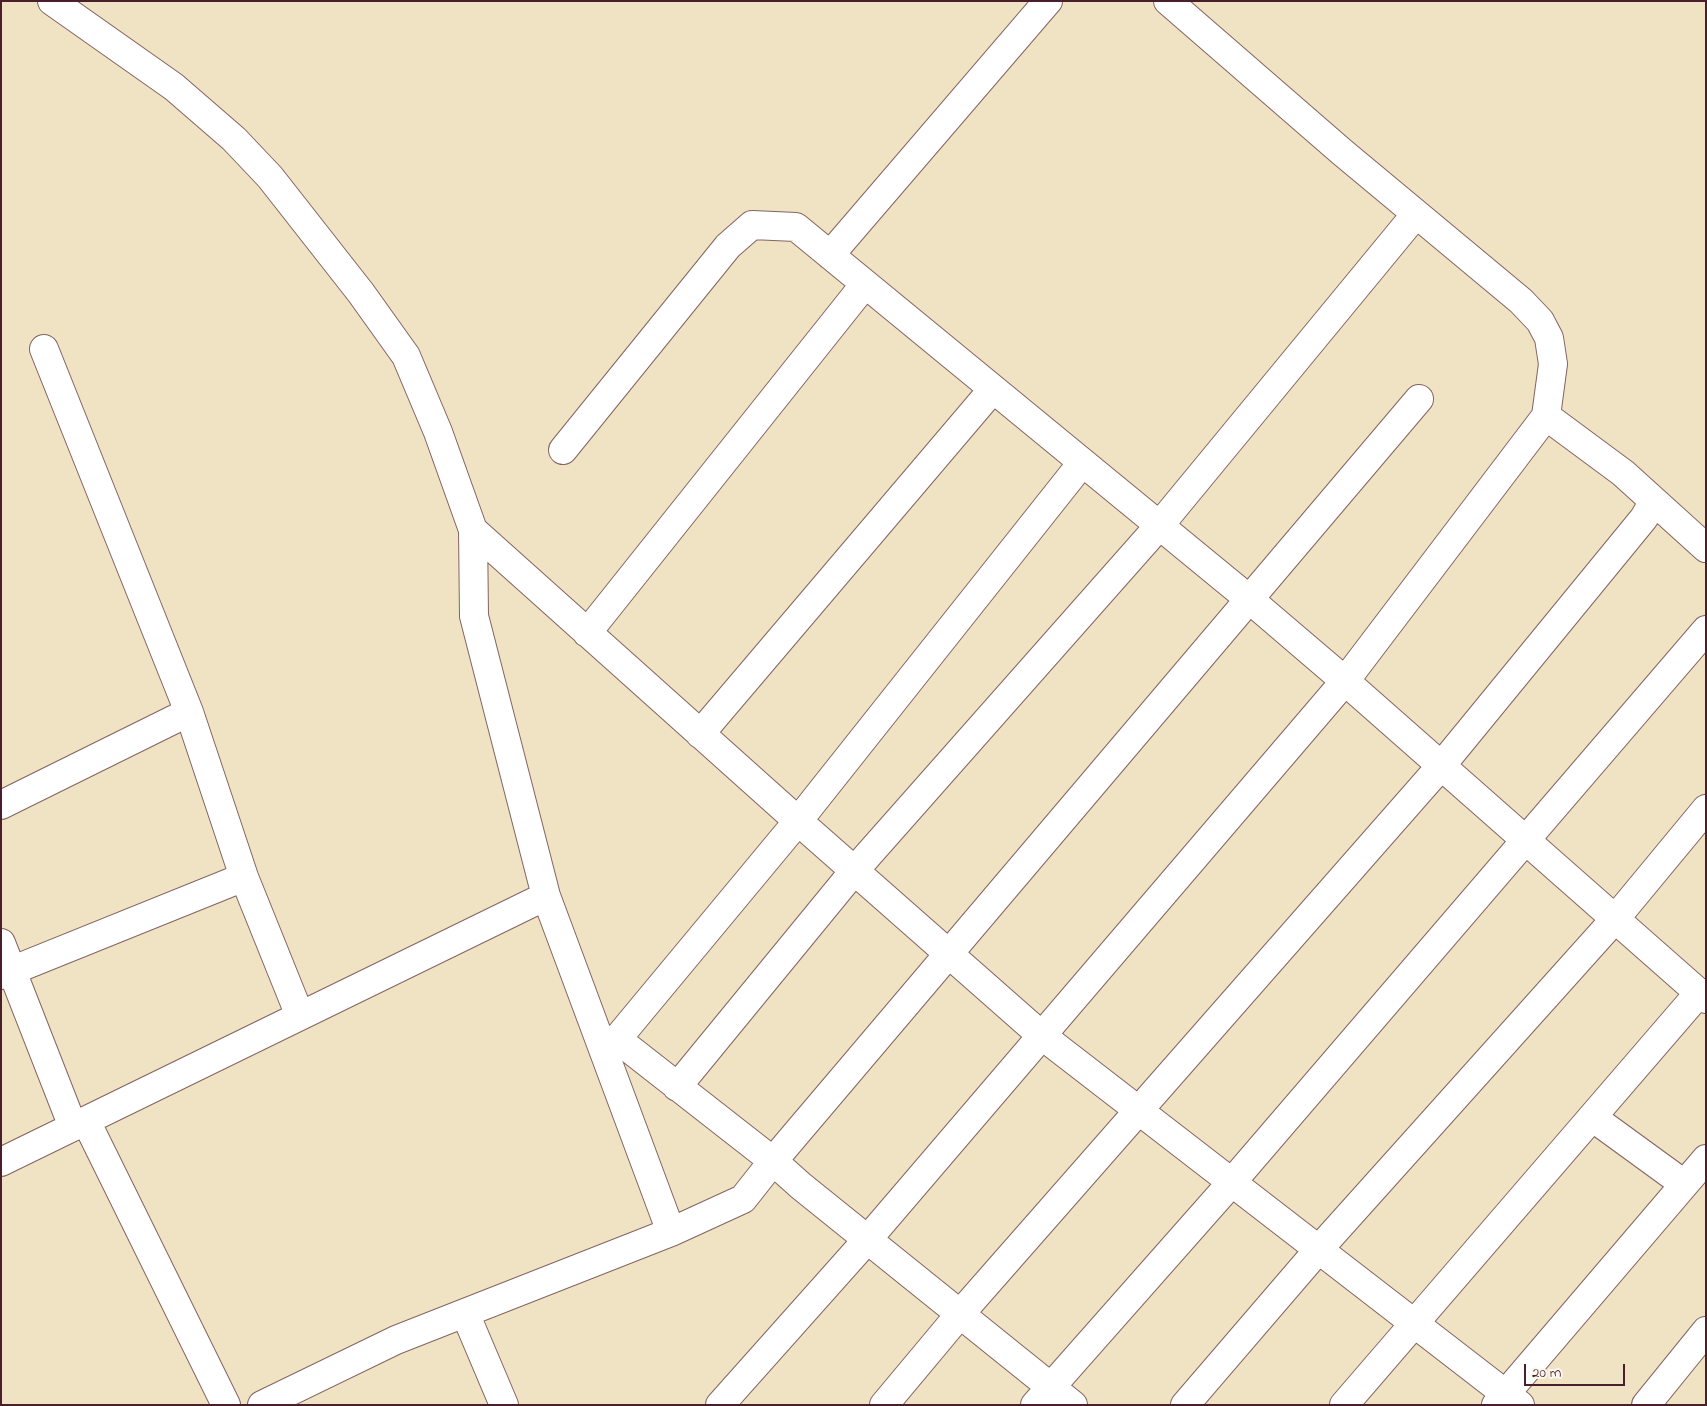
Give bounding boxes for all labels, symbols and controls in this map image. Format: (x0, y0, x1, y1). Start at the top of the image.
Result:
scale bar (1527, 1354, 1628, 1386)
text: 20 m (1532, 1362, 1561, 1384)

